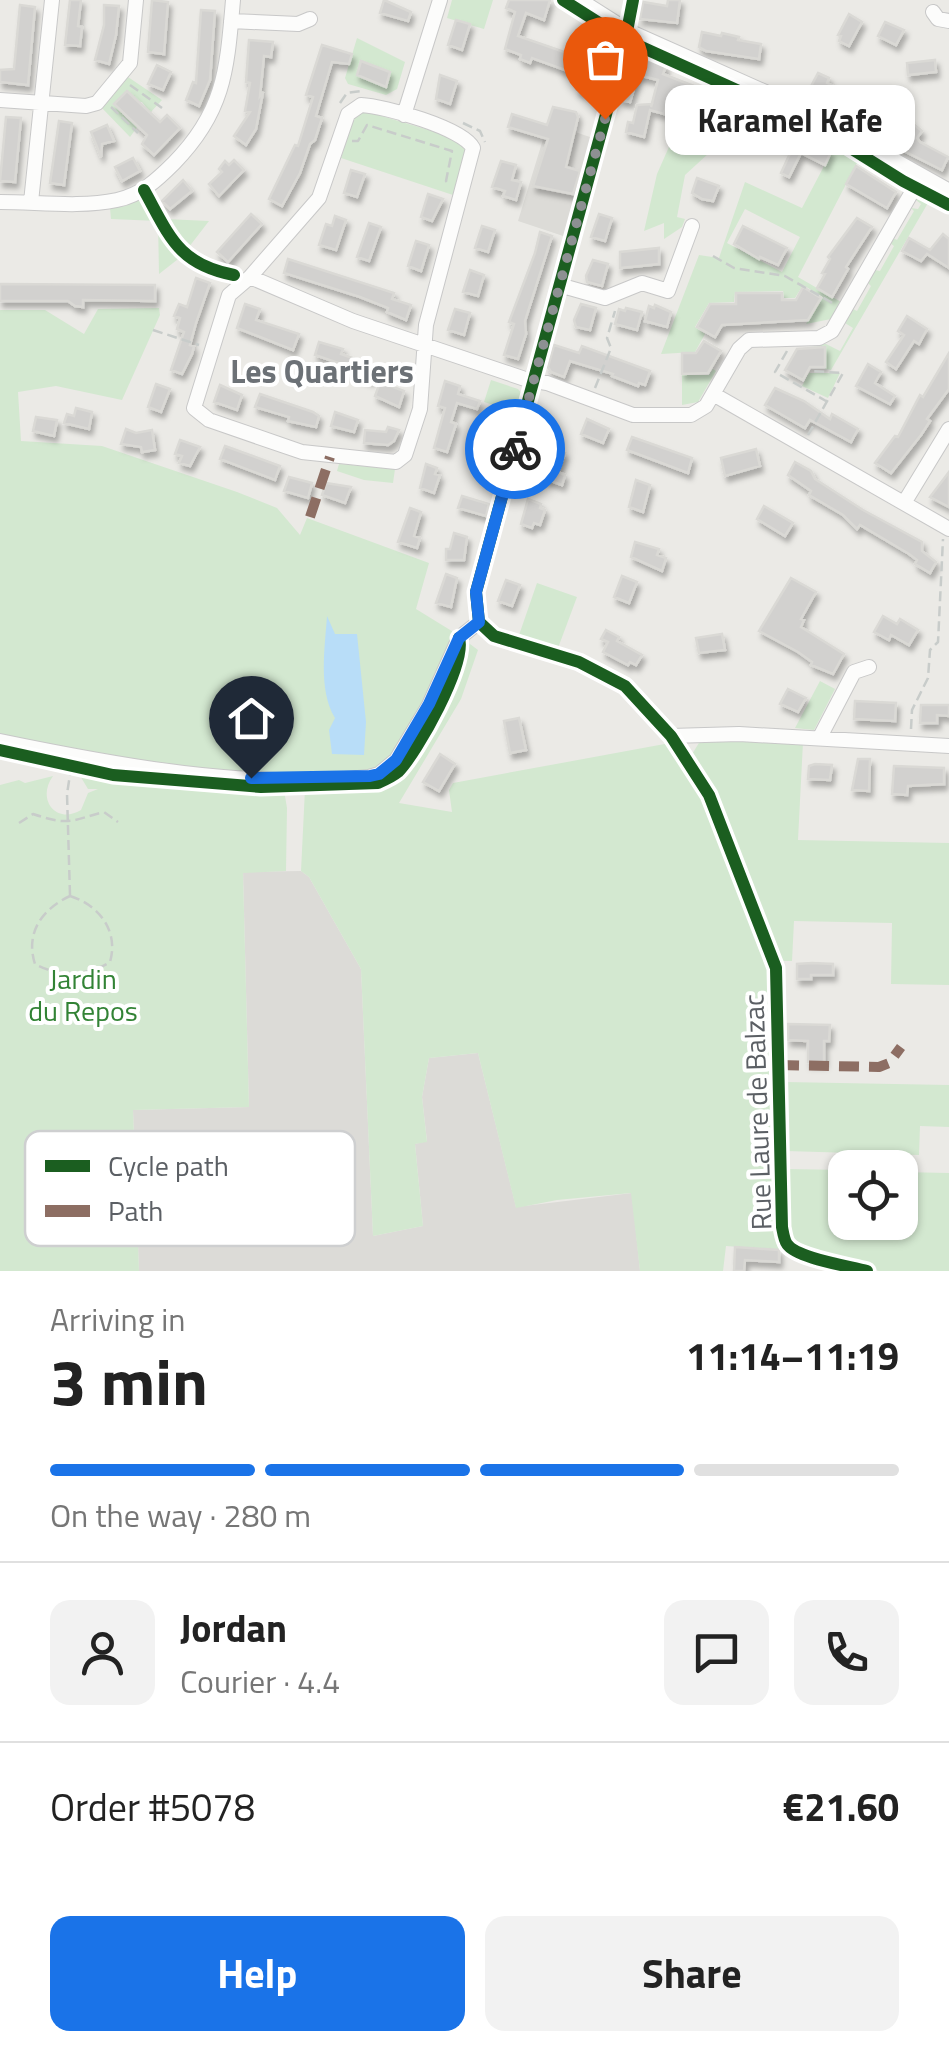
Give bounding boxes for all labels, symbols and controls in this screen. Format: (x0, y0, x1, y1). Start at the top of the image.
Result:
pin (563, 17, 648, 120)
icon: bag (578, 32, 633, 87)
callout: Karamel Kafe (665, 84, 915, 154)
text: Karamel Kafe (697, 96, 883, 144)
district label: Les Quartiers (230, 347, 414, 395)
courier (465, 399, 565, 499)
icon: bike (488, 422, 543, 477)
pin (209, 676, 294, 779)
icon: home (224, 691, 279, 746)
park label: Jardin du Repos (28, 957, 138, 1032)
street label: Rue Laure de Balzac (731, 993, 783, 1231)
legend (25, 1131, 355, 1246)
text: Cycle path (108, 1144, 229, 1187)
map controls (828, 1150, 918, 1240)
button: locate (828, 1150, 918, 1240)
text: Path (108, 1189, 163, 1232)
text: Arriving in (50, 1295, 186, 1343)
text: 11:14–11:19 (686, 1327, 899, 1385)
text: 3 min (50, 1331, 208, 1430)
text: On the way · 280 m (50, 1491, 311, 1539)
text: Jordan (180, 1599, 287, 1657)
button: person (50, 1600, 155, 1705)
button: chat (664, 1600, 769, 1705)
button: phone (794, 1600, 899, 1705)
text: Courier · 4.4 (180, 1657, 340, 1705)
text: Order #5078 (50, 1778, 255, 1836)
text: €21.60 (783, 1778, 899, 1836)
button: Help (50, 1916, 465, 2031)
button: Share (485, 1916, 899, 2031)

